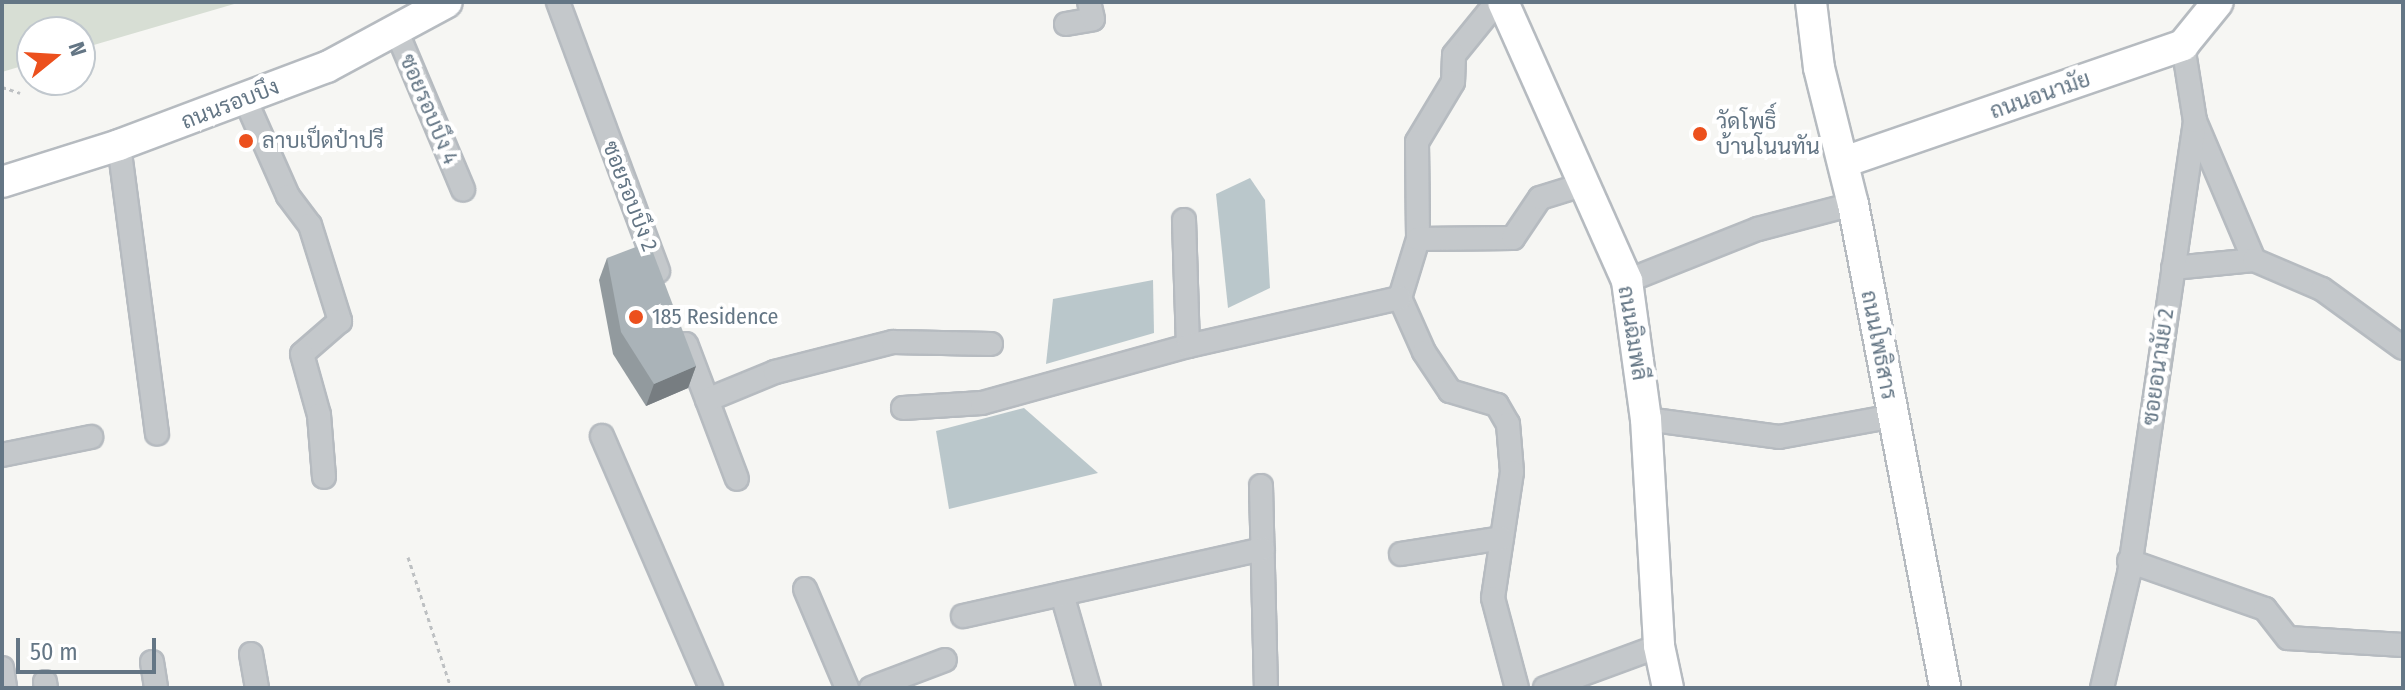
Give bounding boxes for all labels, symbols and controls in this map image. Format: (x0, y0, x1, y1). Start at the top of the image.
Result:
north arrow (16, 16, 96, 96)
text: N (63, 39, 92, 59)
street label: ซอยรอบบึง 4 (394, 50, 464, 168)
street label: ถนนอนามัย (1986, 66, 2094, 124)
street label: ถนนรอบบึง (177, 73, 283, 135)
place label: วัดโพธิ์ บ้านโนนทัน (1716, 108, 1820, 160)
marker: วัดโพธิ์ บ้านโนนทัน (1691, 125, 1709, 143)
place label: ลาบเป็ดป๋าปรี (262, 128, 384, 154)
marker: ลาบเป็ดป๋าปรี (237, 132, 255, 150)
street label: ซอยรอบบึง 2 (597, 137, 663, 255)
street label: ถนนฉิมพลี (1612, 284, 1654, 382)
street label: ถนนโพธิสาร (1855, 288, 1903, 402)
place label: 185 Residence (652, 304, 778, 330)
street label: ซอยอนามัย 2 (2137, 307, 2179, 427)
marker: 185 Residence (627, 308, 645, 326)
scale bar (20, 622, 160, 672)
text: 50 m (30, 638, 78, 666)

